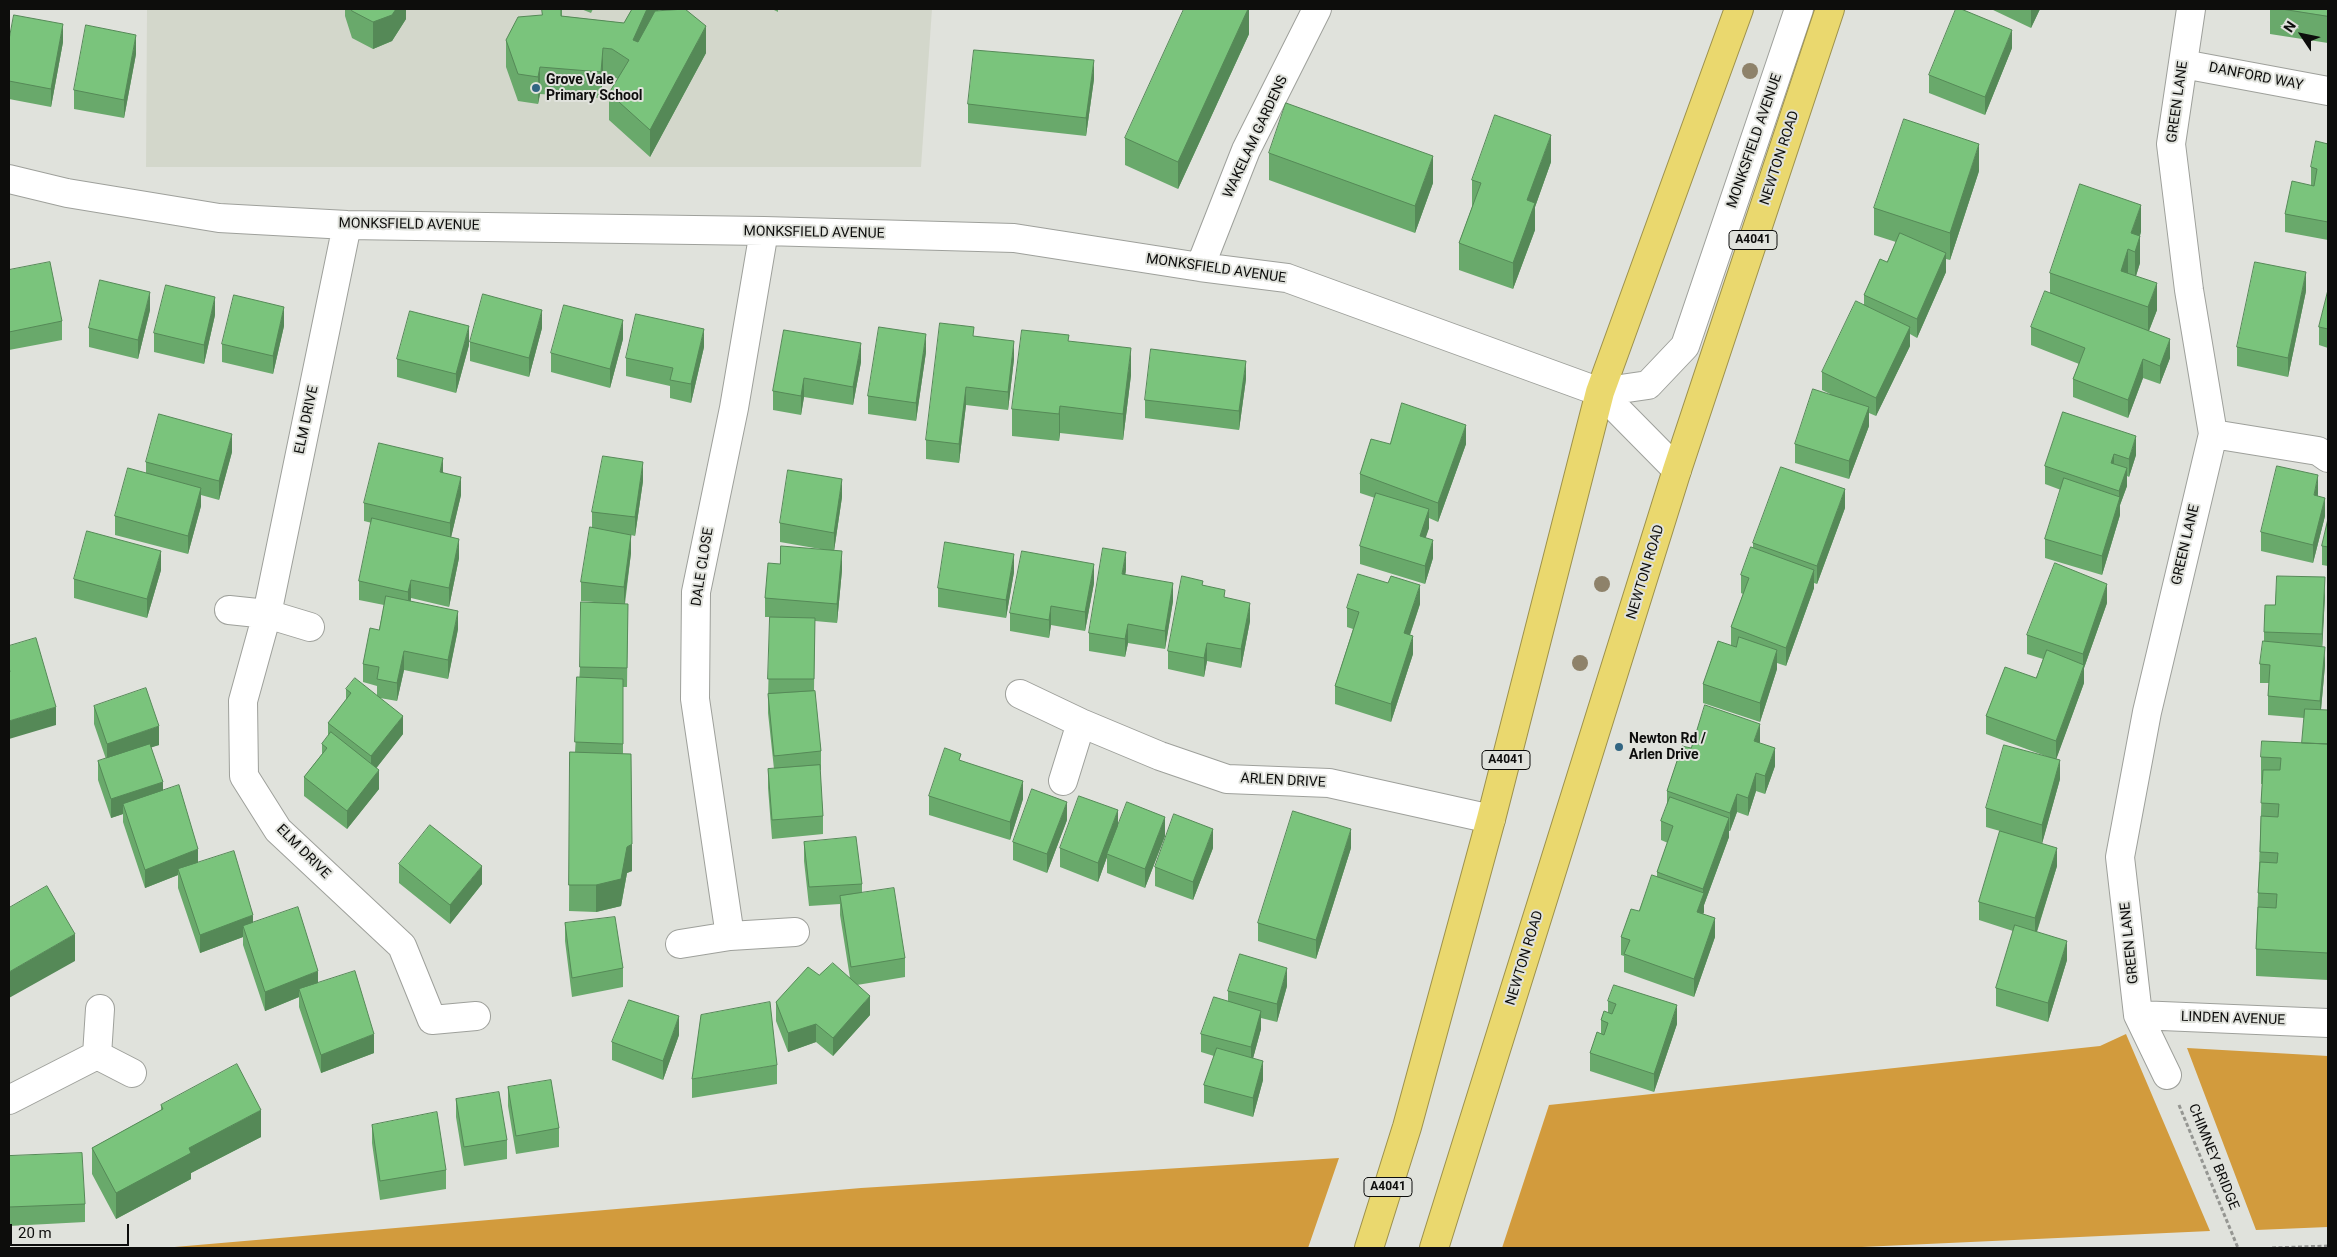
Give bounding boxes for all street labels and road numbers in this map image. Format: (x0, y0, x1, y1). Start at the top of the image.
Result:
street label: GREEN LANE (2164, 60, 2192, 144)
street label: DANFORD WAY (2207, 60, 2305, 94)
street label: MONKSFIELD AVENUE (1724, 72, 1786, 210)
street label: WAKELAM GARDENS (1220, 73, 1292, 201)
street label: NEWTON ROAD (1757, 109, 1803, 207)
street label: MONKSFIELD AVENUE (338, 215, 480, 235)
street label: MONKSFIELD AVENUE (743, 223, 885, 243)
road number: A4041 (1729, 230, 1777, 250)
street label: MONKSFIELD AVENUE (1145, 251, 1287, 287)
street label: ELM DRIVE (292, 384, 322, 456)
street label: GREEN LANE (2169, 503, 2203, 587)
street label: NEWTON ROAD (1624, 523, 1668, 621)
street label: DALE CLOSE (689, 527, 717, 607)
road number: A4041 (1482, 750, 1530, 770)
street label: ARLEN DRIVE (1240, 770, 1326, 792)
street label: ELM DRIVE (272, 821, 334, 883)
street label: GREEN LANE (2117, 901, 2143, 985)
street label: NEWTON ROAD (1503, 909, 1547, 1007)
street label: LINDEN AVENUE (2181, 1009, 2285, 1029)
street label: CHIMNEY BRIDGE (2184, 1102, 2242, 1212)
road number: A4041 (1364, 1178, 1412, 1196)

